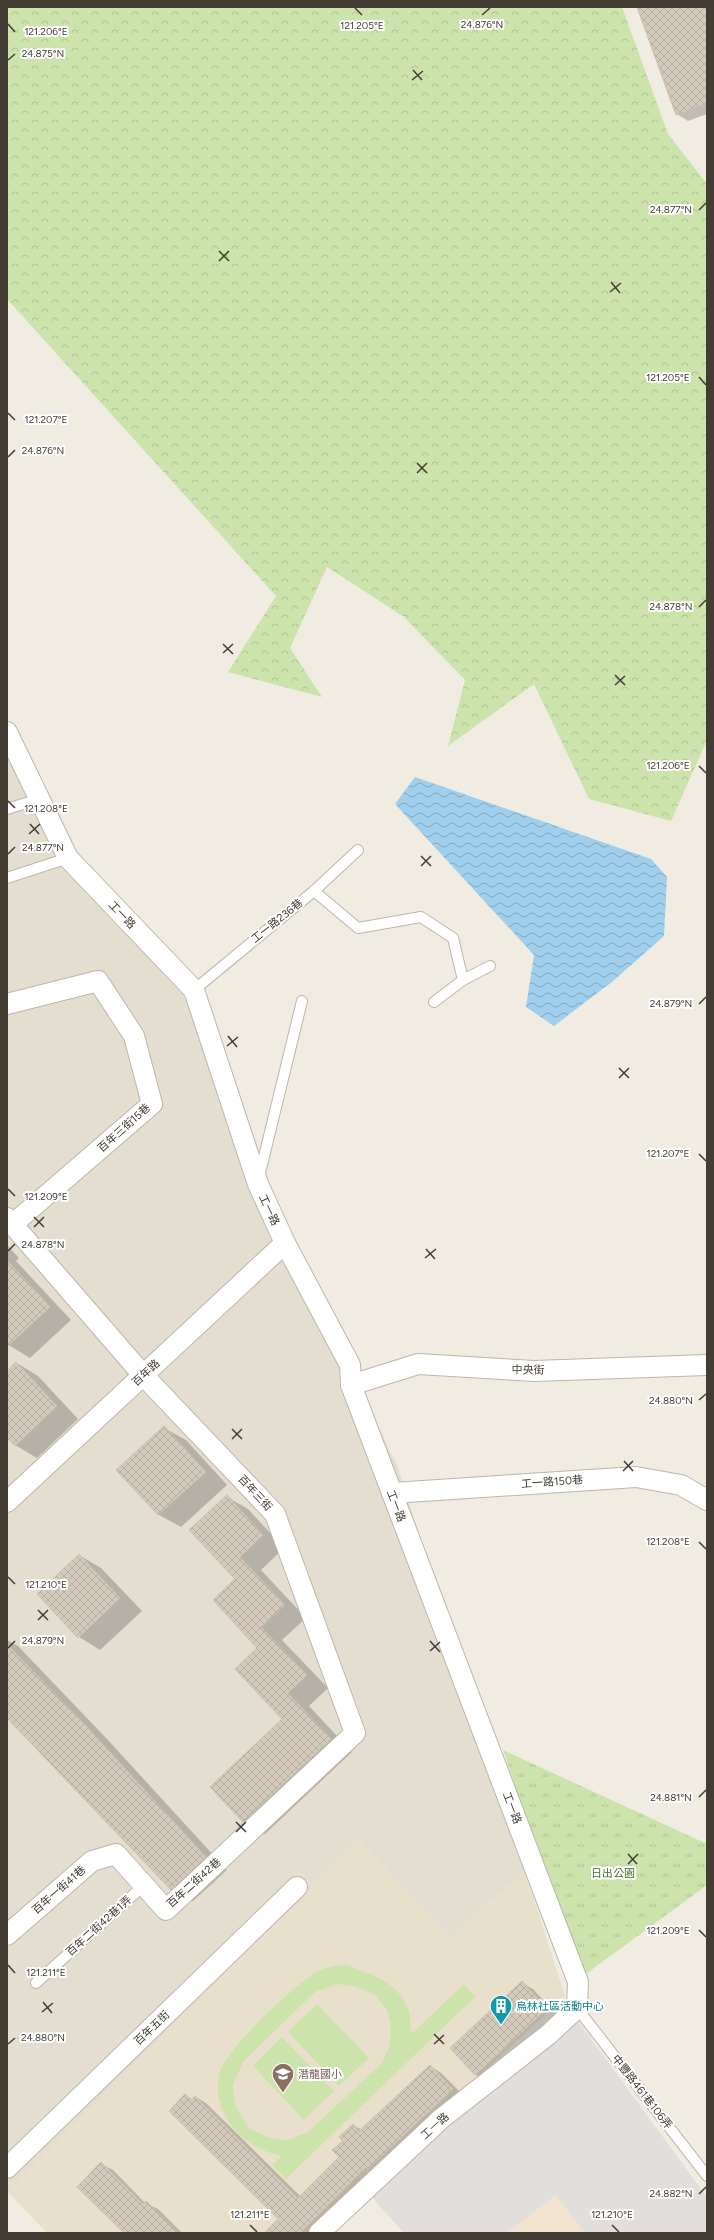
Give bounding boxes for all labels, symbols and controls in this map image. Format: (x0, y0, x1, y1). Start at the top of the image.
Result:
text: 24.876°N (461, 18, 503, 31)
text: 121.205°E (340, 19, 384, 32)
text: 121.206°E (24, 25, 68, 38)
text: 24.875°N (22, 47, 64, 60)
text: 24.877°N (650, 203, 692, 216)
text: 121.205°E (646, 371, 690, 384)
text: 121.207°E (25, 413, 68, 426)
text: 24.876°N (22, 444, 64, 457)
text: 24.878°N (650, 600, 692, 613)
text: 121.206°E (646, 759, 690, 772)
text: 121.208°E (24, 802, 68, 815)
text: 24.877°N (22, 841, 64, 854)
street label: 工一路236巷 (249, 896, 305, 946)
street label: 工一路 (106, 899, 138, 931)
text: 24.879°N (650, 997, 692, 1010)
street label: 百年三街15巷 (95, 1101, 153, 1155)
text: 121.207°E (647, 1147, 690, 1160)
text: 121.209°E (24, 1190, 68, 1203)
street label: 工一路 (256, 1192, 282, 1228)
text: 24.878°N (22, 1238, 64, 1251)
street label: 百年路 (129, 1357, 163, 1389)
street label: 中央街 (511, 1363, 545, 1377)
text: 24.880°N (649, 1394, 693, 1407)
street label: 百年三街 (235, 1472, 275, 1514)
street label: 工一路150巷 (521, 1473, 583, 1491)
street label: 工一路 (384, 1488, 408, 1524)
text: 121.208°E (646, 1535, 690, 1548)
text: 121.210°E (25, 1578, 67, 1591)
text: 24.879°N (22, 1634, 64, 1647)
street label: 工一路 (500, 1790, 524, 1826)
text: 24.881°N (650, 1791, 692, 1804)
street label: 百年二街42巷 (164, 1855, 224, 1911)
street label: 百年一街41巷 (30, 1863, 88, 1917)
park label: 日出公園 (591, 1867, 635, 1880)
street label: 百年二街42巷1弄 (64, 1893, 134, 1959)
text: 121.209°E (646, 1924, 690, 1937)
text: 121.211°E (26, 1966, 66, 1979)
building icon: 烏林社區活動中心 (488, 1993, 514, 2026)
place label: 烏林社區活動中心 (516, 2000, 604, 2013)
street label: 百年五街 (132, 2008, 172, 2048)
text: 24.880°N (21, 2031, 65, 2044)
street label: 中豐路461巷106弄 (609, 2052, 675, 2132)
school or university icon: 潛龍國小 (270, 2061, 296, 2094)
place label: 潛龍國小 (298, 2068, 342, 2081)
street label: 工一路 (418, 2110, 452, 2142)
text: 24.882°N (649, 2187, 693, 2200)
text: 121.211°E (230, 2208, 270, 2221)
text: 121.210°E (591, 2208, 633, 2221)

